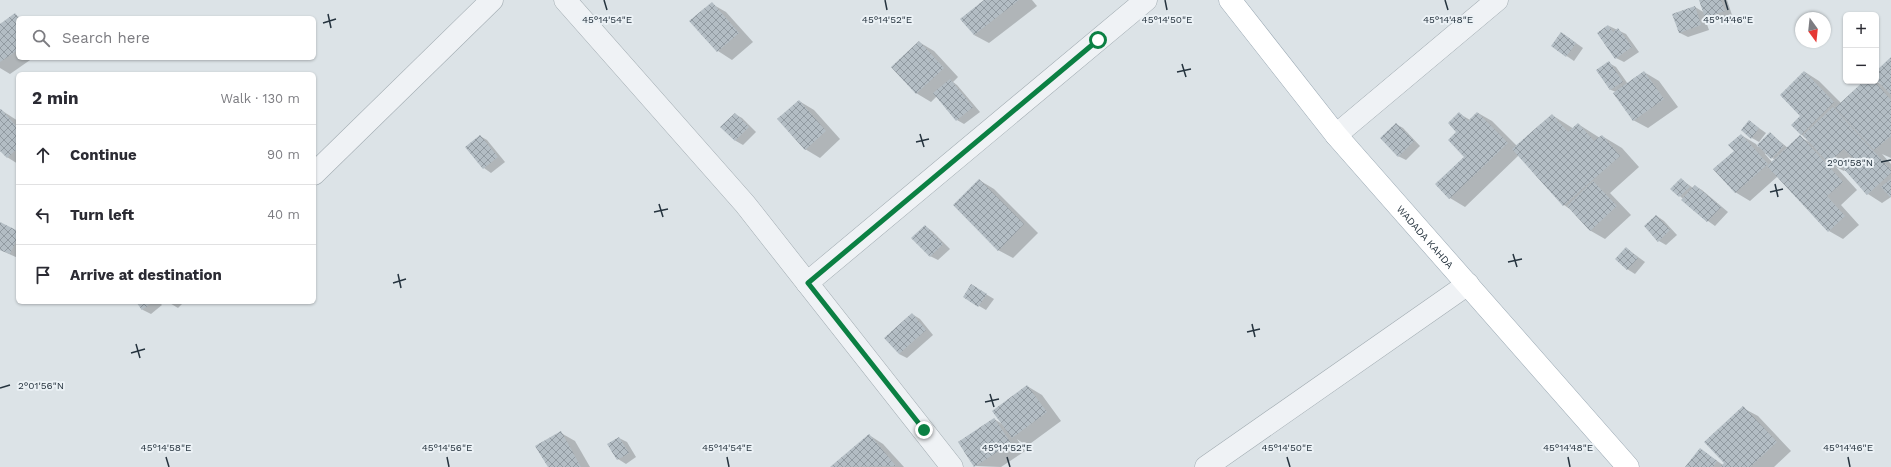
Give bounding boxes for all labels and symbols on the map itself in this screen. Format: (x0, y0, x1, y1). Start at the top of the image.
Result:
north arrow (1795, 12, 1831, 48)
text: 45°14'54"E (582, 14, 632, 25)
text: 45°14'52"E (862, 14, 912, 25)
text: 45°14'50"E (1142, 14, 1192, 25)
text: 45°14'48"E (1423, 14, 1473, 25)
text: 45°14'46"E (1703, 14, 1753, 25)
route start (1089, 31, 1107, 49)
text: 2°01'58"N (1827, 157, 1873, 168)
street label: WADADA KAHDA (1394, 203, 1456, 271)
text: 2°01'56"N (18, 380, 64, 391)
route end (915, 421, 933, 439)
text: 45°14'58"E (141, 442, 191, 453)
text: 45°14'56"E (422, 442, 472, 453)
text: 45°14'54"E (702, 442, 752, 453)
text: 45°14'52"E (982, 442, 1032, 453)
text: 45°14'50"E (1262, 442, 1312, 453)
text: 45°14'48"E (1543, 442, 1593, 453)
text: 45°14'46"E (1823, 442, 1873, 453)

